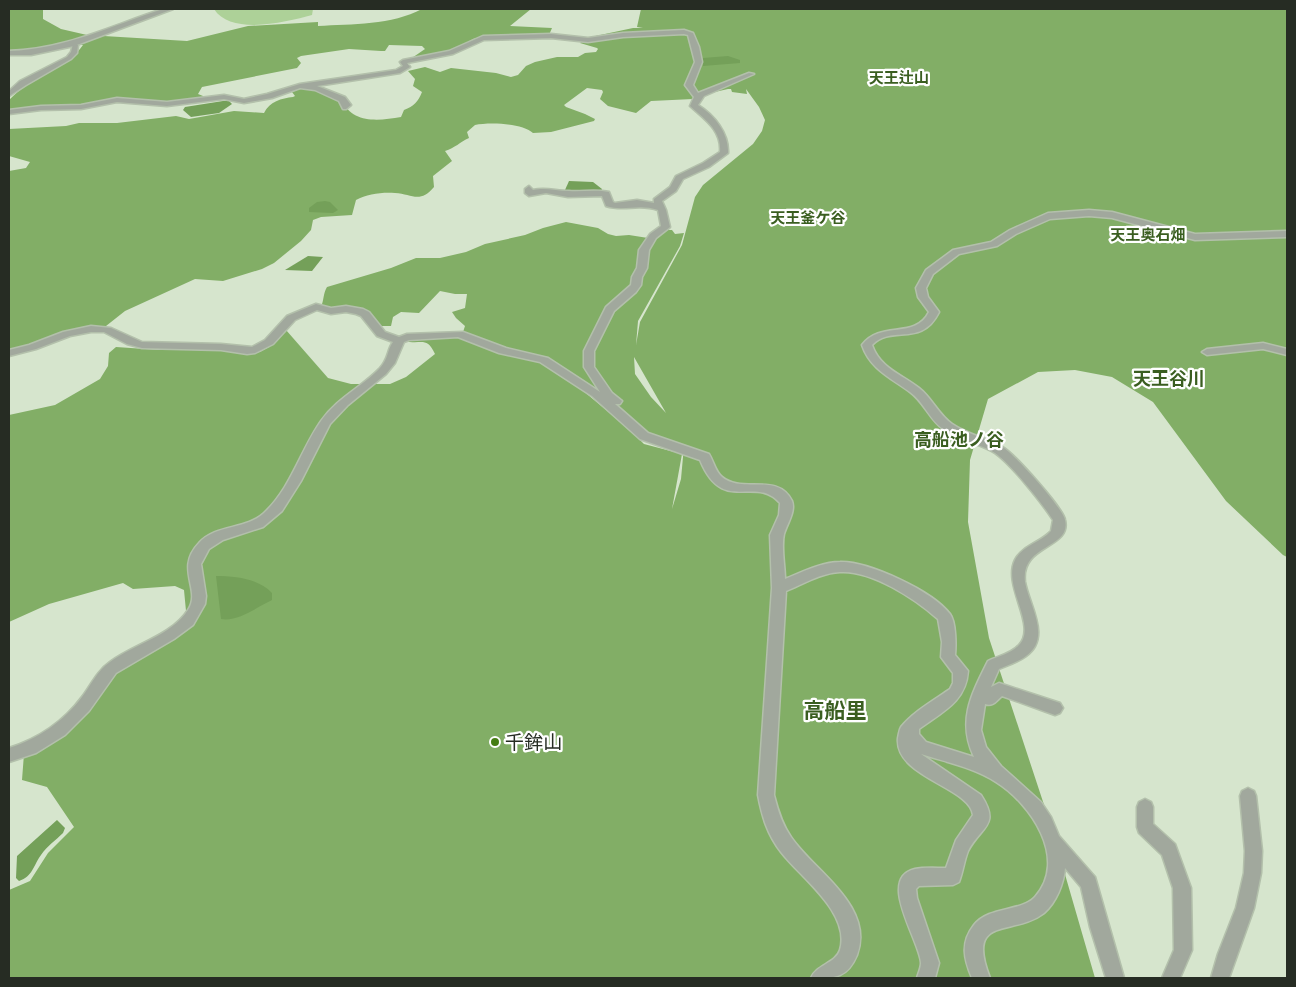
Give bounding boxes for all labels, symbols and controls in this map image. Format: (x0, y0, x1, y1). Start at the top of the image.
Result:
district label: 天王辻山 (869, 67, 929, 88)
district label: 天王釜ケ谷 (770, 207, 846, 228)
district label: 天王奥石畑 (1110, 224, 1186, 245)
district label: 天王谷川 (1133, 366, 1205, 390)
district label: 高船池ノ谷 (914, 427, 1004, 451)
district label: 高船里 (804, 696, 867, 724)
place label: 千鉾山 (505, 729, 562, 755)
marker: 千鉾山 (489, 736, 501, 748)

